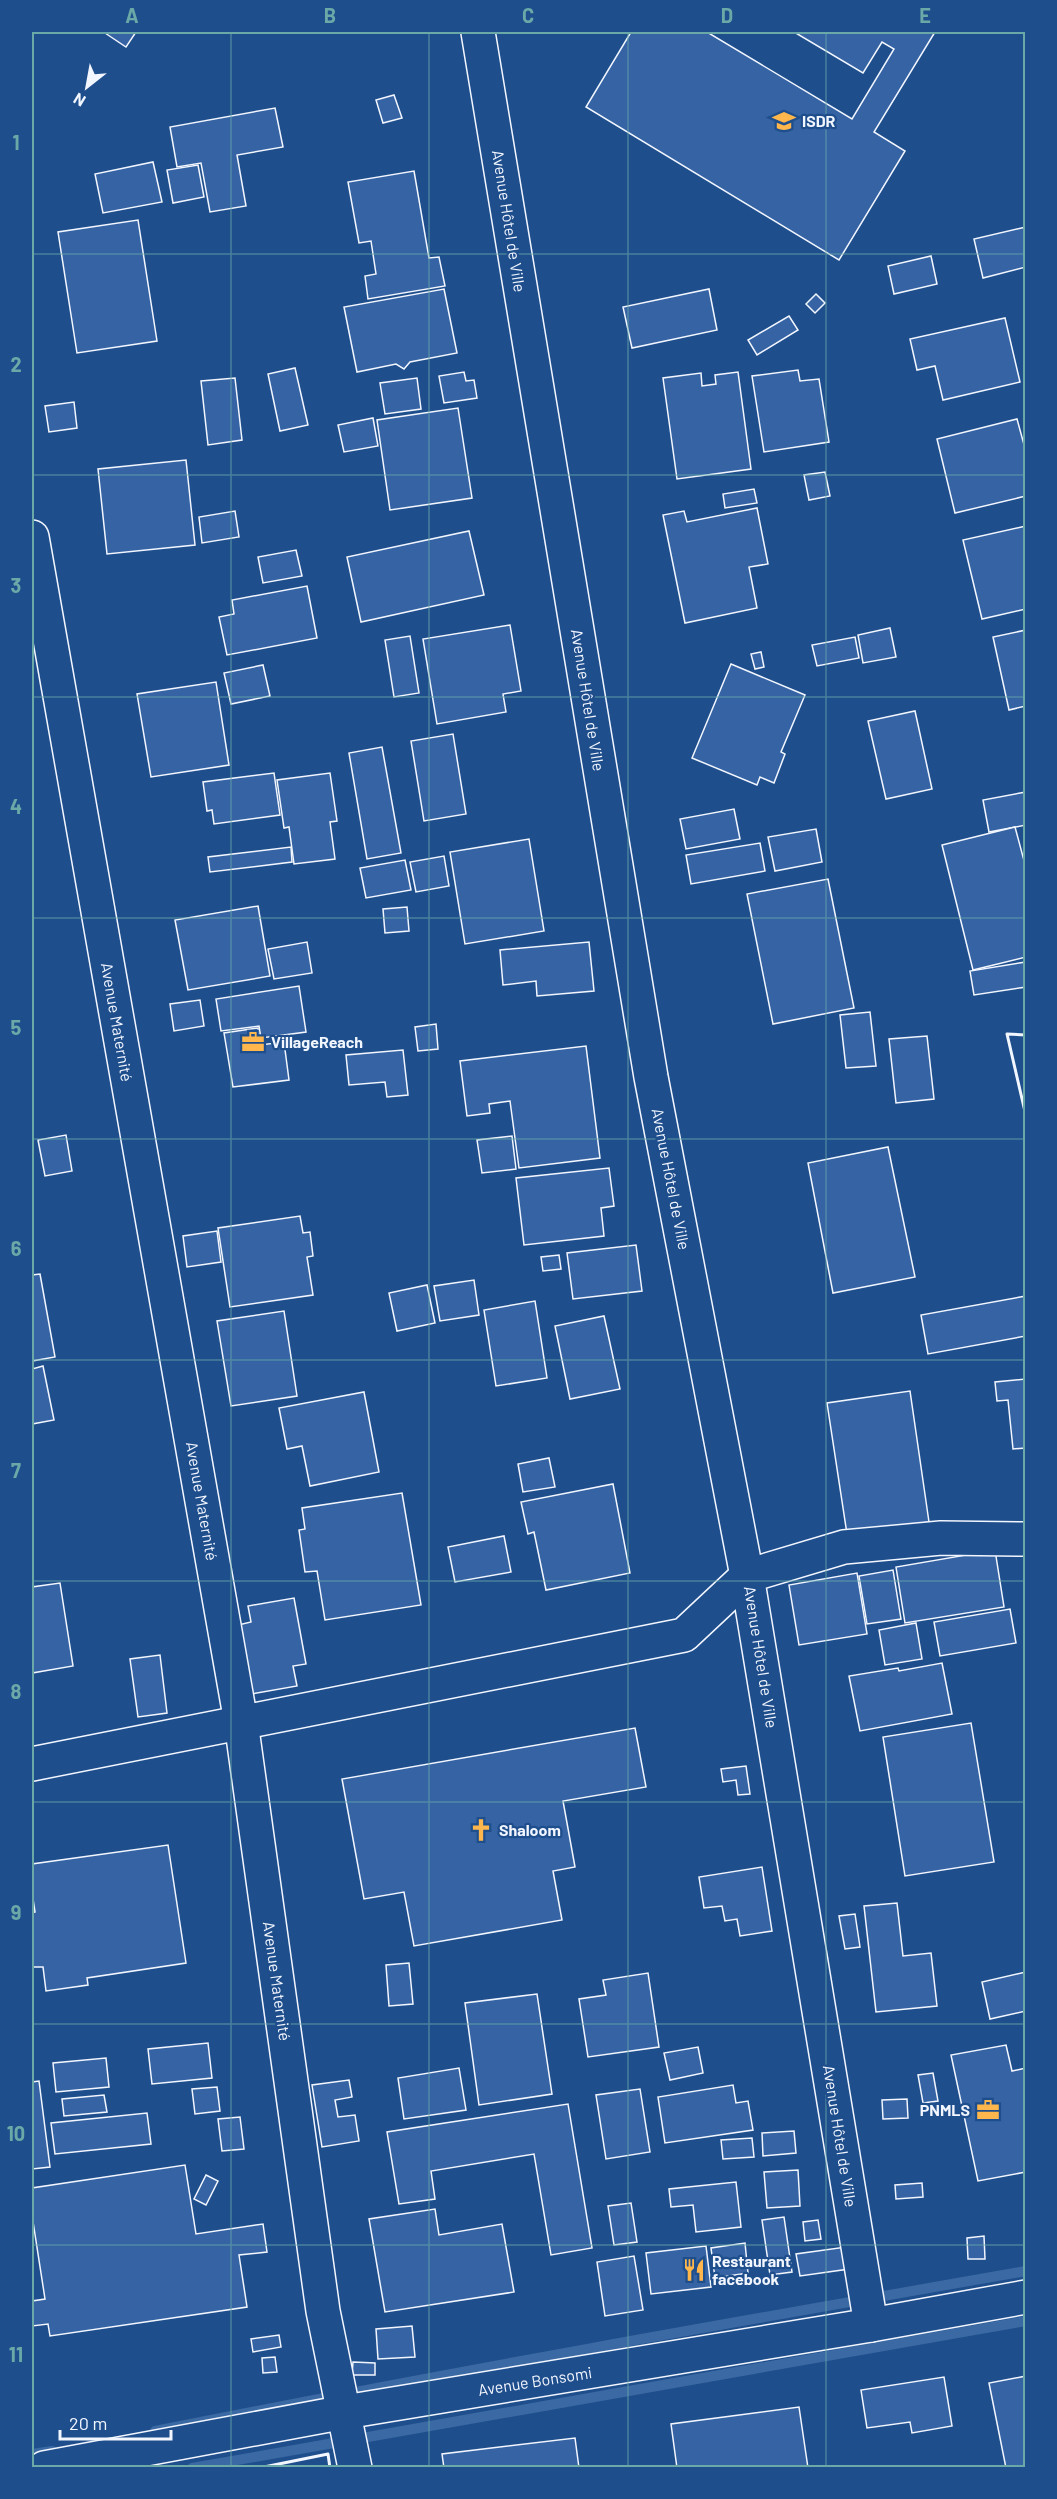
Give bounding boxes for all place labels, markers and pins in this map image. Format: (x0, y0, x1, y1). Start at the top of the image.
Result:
school or university icon: ISDR (771, 108, 797, 134)
place label: ISDR (802, 111, 836, 130)
office icon: VillageReach (240, 1029, 266, 1055)
place label: VillageReach (271, 1032, 363, 1051)
church icon: Shaloom (468, 1817, 494, 1843)
place label: Shaloom (499, 1820, 561, 1839)
office icon: PNMLS (975, 2097, 1001, 2123)
place label: PNMLS (920, 2100, 970, 2119)
place label: Restaurant facebook (712, 2251, 791, 2288)
restaurant icon: Restaurant facebook (681, 2257, 707, 2283)

